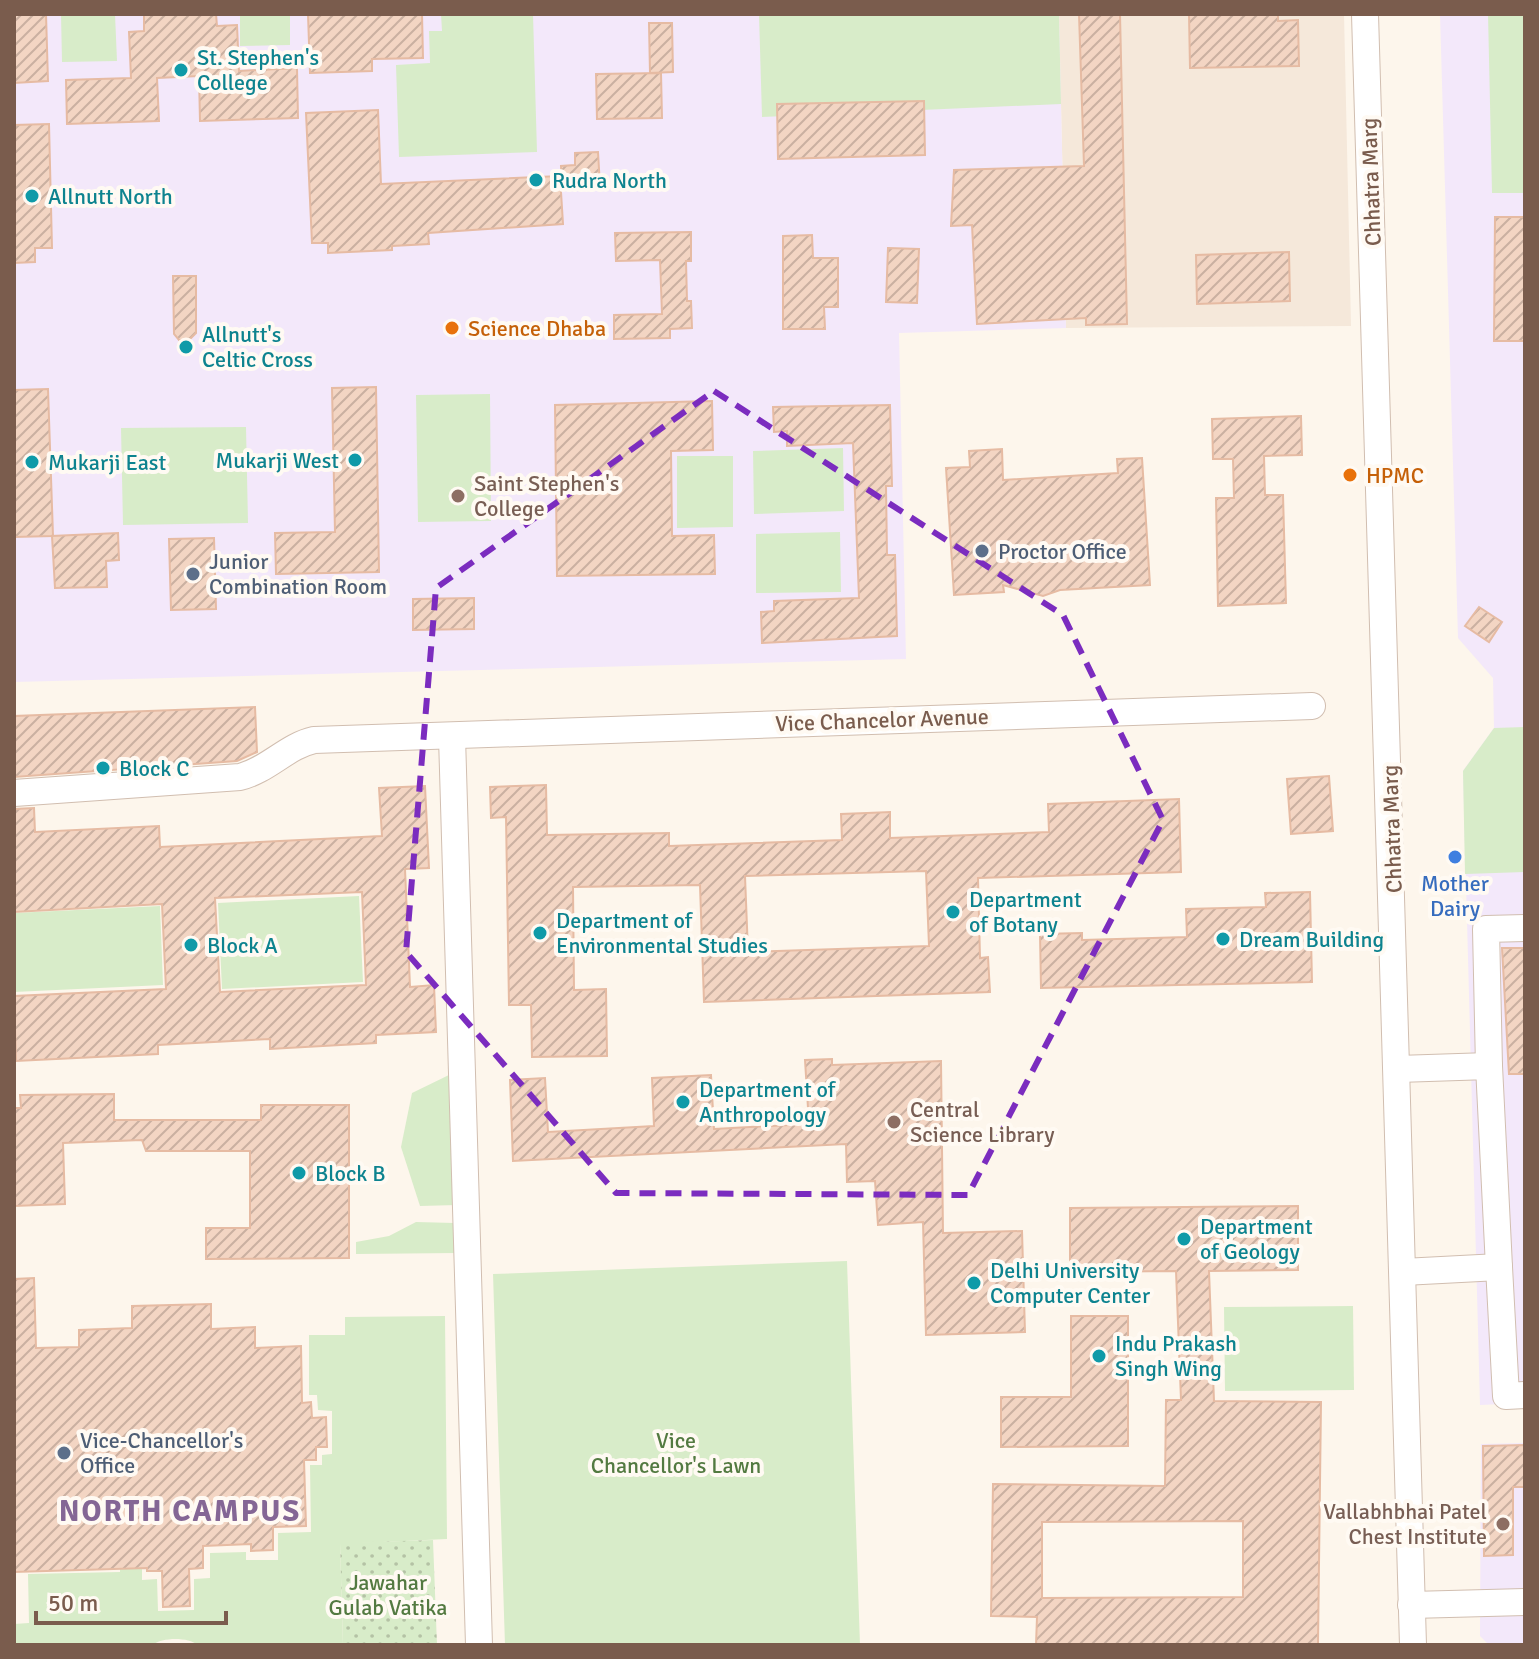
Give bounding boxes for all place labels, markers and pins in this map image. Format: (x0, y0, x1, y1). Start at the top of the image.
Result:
place label: St. Stephen's College (197, 44, 319, 96)
marker: St. Stephen's College (172, 61, 190, 79)
place label: Rudra North (552, 167, 667, 194)
marker: Rudra North (527, 171, 545, 189)
place label: Allnutt North (48, 183, 173, 210)
marker: Allnutt North (23, 187, 41, 205)
place label: Science Dhaba (468, 315, 606, 342)
marker: Science Dhaba (443, 319, 461, 337)
place label: Allnutt's Celtic Cross (202, 321, 313, 373)
marker: Allnutt's Celtic Cross (177, 338, 195, 356)
place label: Mukarji West (215, 447, 339, 474)
place label: Mukarji East (48, 449, 166, 476)
marker: Mukarji West (346, 451, 364, 469)
marker: Mukarji East (23, 453, 41, 471)
place label: HPMC (1366, 462, 1424, 489)
marker: HPMC (1341, 466, 1359, 484)
place label: Saint Stephen's College (474, 470, 619, 522)
marker: Saint Stephen's College (449, 487, 467, 505)
place label: Proctor Office (998, 538, 1127, 565)
marker: Proctor Office (973, 542, 991, 560)
place label: Junior Combination Room (209, 548, 387, 600)
marker: Junior Combination Room (184, 565, 202, 583)
place label: Block C (119, 755, 190, 782)
marker: Block C (94, 759, 112, 777)
marker: Mother Dairy (1446, 848, 1464, 866)
place label: Mother Dairy (1421, 870, 1489, 922)
place label: Department of Botany (969, 886, 1082, 938)
marker: Department of Botany (944, 903, 962, 921)
place label: Department of Environmental Studies (556, 907, 768, 959)
marker: Department of Environmental Studies (531, 924, 549, 942)
place label: Dream Building (1239, 926, 1384, 953)
marker: Dream Building (1214, 930, 1232, 948)
place label: Block A (207, 932, 278, 959)
marker: Block A (182, 936, 200, 954)
place label: Department of Anthropology (699, 1076, 837, 1128)
marker: Department of Anthropology (674, 1093, 692, 1111)
place label: Central Science Library (910, 1096, 1055, 1148)
marker: Central Science Library (885, 1113, 903, 1131)
place label: Block B (315, 1160, 386, 1187)
marker: Block B (290, 1164, 308, 1182)
place label: Department of Geology (1200, 1213, 1313, 1265)
marker: Department of Geology (1175, 1230, 1193, 1248)
place label: Delhi University Computer Center (990, 1257, 1150, 1309)
marker: Delhi University Computer Center (965, 1274, 983, 1292)
place label: Indu Prakash Singh Wing (1115, 1330, 1237, 1382)
marker: Indu Prakash Singh Wing (1090, 1347, 1108, 1365)
place label: Vice-Chancellor's Office (80, 1427, 243, 1479)
marker: Vice-Chancellor's Office (55, 1444, 73, 1462)
place label: Vallabhbhai Patel Chest Institute (1323, 1498, 1487, 1550)
marker: Vallabhbhai Patel Chest Institute (1494, 1515, 1512, 1533)

